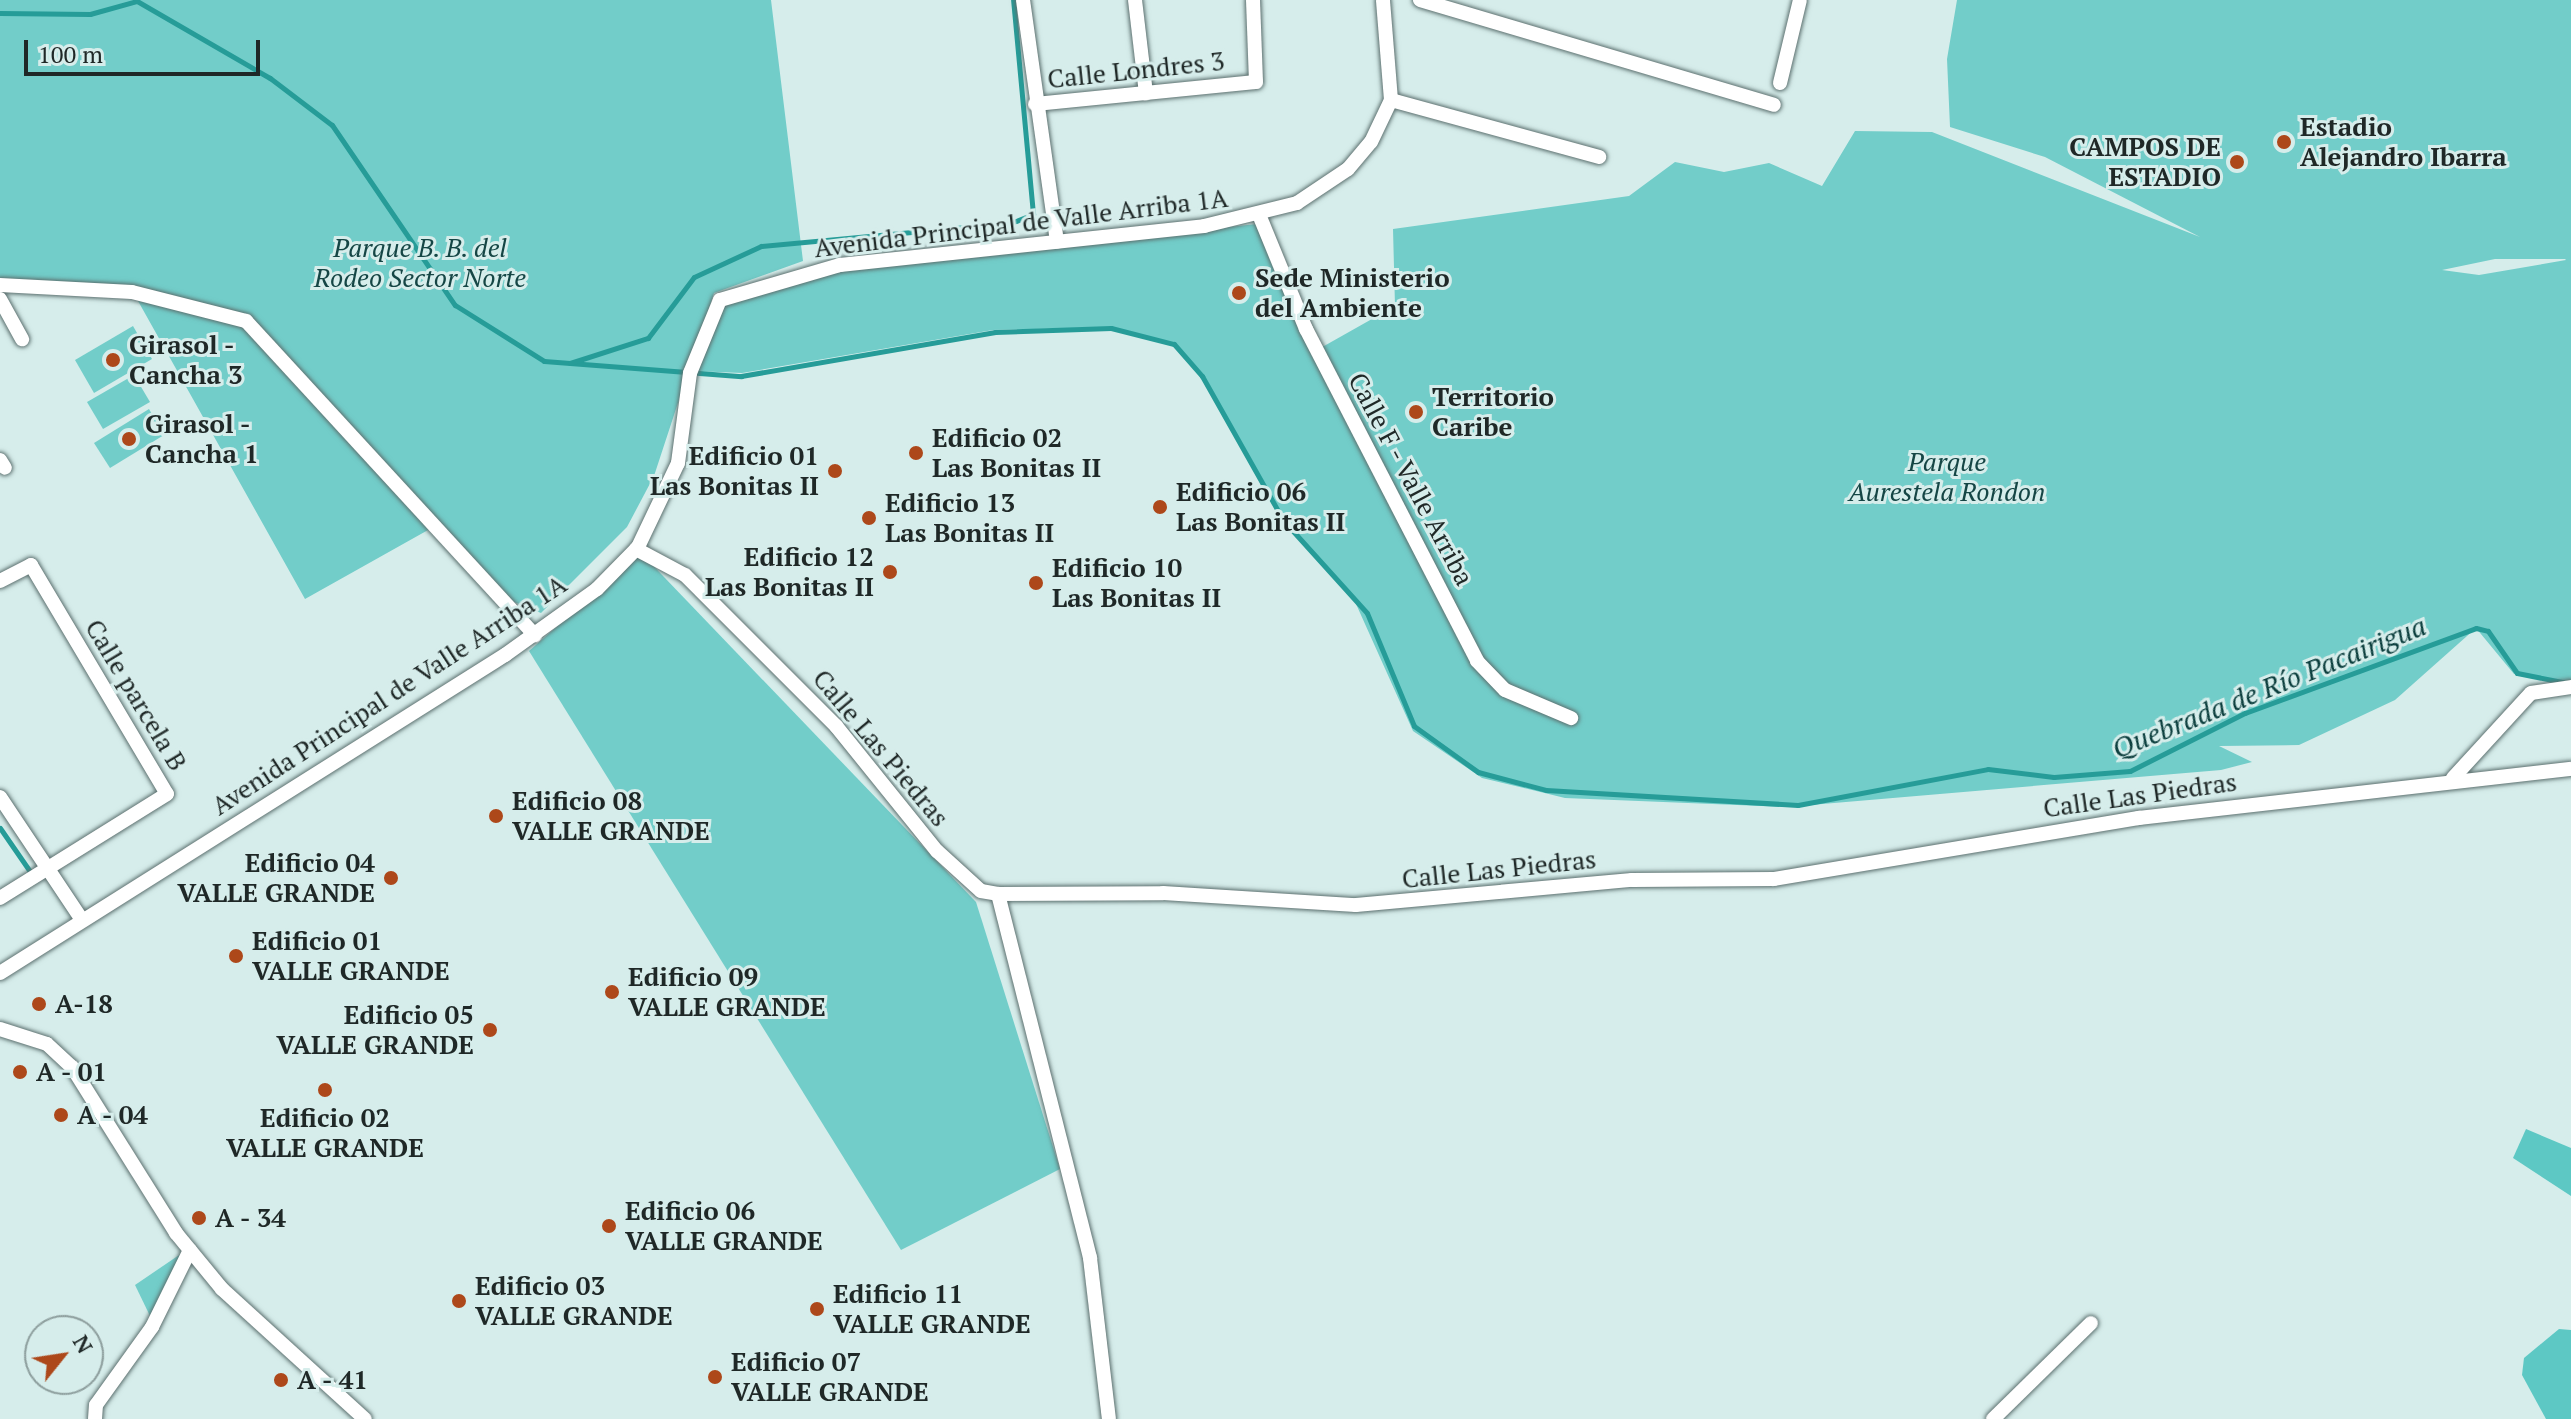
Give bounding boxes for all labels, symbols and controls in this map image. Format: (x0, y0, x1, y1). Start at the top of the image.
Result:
scale bar (28, 24, 264, 74)
text: 100 m (38, 38, 103, 70)
street label: Calle Londres 3 (1046, 45, 1226, 95)
place label: Estadio Alejandro Ibarra (2300, 111, 2507, 172)
place label: CAMPOS DE ESTADIO (2069, 131, 2221, 192)
marker: Estadio Alejandro Ibarra (2275, 133, 2293, 151)
marker: CAMPOS DE ESTADIO (2228, 153, 2246, 171)
street label: Avenida Principal de Valle Arriba 1A (812, 182, 1230, 264)
park label: Parque B. B. del Rodeo Sector Norte (314, 232, 526, 294)
place label: Sede Ministerio del Ambiente (1255, 262, 1450, 324)
marker: Sede Ministerio del Ambiente (1230, 284, 1248, 302)
place label: Girasol - Cancha 3 (129, 329, 243, 390)
marker: Girasol - Cancha 3 (104, 351, 122, 369)
street label: Calle F - Valle Arriba (1341, 366, 1481, 592)
place label: Territorio Caribe (1432, 381, 1554, 442)
marker: Territorio Caribe (1407, 403, 1425, 421)
place label: Girasol - Cancha 1 (145, 408, 259, 470)
place label: Edificio 02 Las Bonitas II (932, 422, 1101, 484)
marker: Girasol - Cancha 1 (120, 430, 138, 448)
place label: Edificio 01 Las Bonitas II (650, 440, 819, 502)
marker: Edificio 02 Las Bonitas II (907, 444, 925, 462)
park label: Parque Aurestela Rondon (1849, 446, 2045, 508)
marker: Edificio 01 Las Bonitas II (826, 462, 844, 480)
place label: Edificio 06 Las Bonitas II (1176, 476, 1345, 538)
place label: Edificio 13 Las Bonitas II (885, 487, 1054, 548)
marker: Edificio 06 Las Bonitas II (1151, 498, 1169, 516)
marker: Edificio 13 Las Bonitas II (860, 509, 878, 527)
place label: Edificio 12 Las Bonitas II (705, 541, 874, 602)
place label: Edificio 10 Las Bonitas II (1052, 552, 1221, 614)
marker: Edificio 12 Las Bonitas II (881, 563, 899, 581)
street label: Avenida Principal de Valle Arriba 1A (205, 568, 573, 822)
marker: Edificio 10 Las Bonitas II (1027, 574, 1045, 592)
water label: Quebrada de Río Pacairigua (2107, 609, 2431, 765)
street label: Calle parcela B (79, 614, 193, 776)
street label: Calle Las Piedras (806, 663, 956, 833)
street label: Calle Las Piedras (2041, 766, 2239, 824)
place label: Edificio 08 VALLE GRANDE (512, 785, 710, 846)
marker: Edificio 08 VALLE GRANDE (487, 807, 505, 825)
street label: Calle Las Piedras (1400, 843, 1598, 895)
place label: Edificio 04 VALLE GRANDE (177, 847, 375, 908)
marker: Edificio 04 VALLE GRANDE (382, 869, 400, 887)
place label: Edificio 01 VALLE GRANDE (252, 925, 450, 986)
marker: Edificio 01 VALLE GRANDE (227, 947, 245, 965)
place label: Edificio 09 VALLE GRANDE (628, 961, 826, 1022)
marker: Edificio 09 VALLE GRANDE (603, 983, 621, 1001)
place label: A-18 (55, 988, 113, 1020)
marker: A-18 (30, 995, 48, 1013)
place label: Edificio 05 VALLE GRANDE (276, 999, 474, 1060)
marker: Edificio 05 VALLE GRANDE (481, 1021, 499, 1039)
place label: A - 01 (36, 1056, 109, 1088)
marker: A - 01 (11, 1063, 29, 1081)
marker: Edificio 02 VALLE GRANDE (316, 1081, 334, 1099)
place label: A - 04 (77, 1099, 150, 1131)
place label: Edificio 02 VALLE GRANDE (226, 1102, 424, 1164)
marker: A - 04 (52, 1106, 70, 1124)
place label: Edificio 06 VALLE GRANDE (625, 1195, 823, 1256)
place label: A - 34 (215, 1202, 288, 1234)
marker: A - 34 (190, 1209, 208, 1227)
marker: Edificio 06 VALLE GRANDE (600, 1217, 618, 1235)
place label: Edificio 03 VALLE GRANDE (475, 1270, 673, 1332)
place label: Edificio 11 VALLE GRANDE (833, 1278, 1031, 1340)
marker: Edificio 03 VALLE GRANDE (450, 1292, 468, 1310)
marker: Edificio 11 VALLE GRANDE (808, 1300, 826, 1318)
north arrow (24, 1315, 104, 1395)
text: N (67, 1329, 100, 1358)
place label: Edificio 07 VALLE GRANDE (731, 1346, 929, 1408)
place label: A - 41 (297, 1364, 370, 1396)
marker: Edificio 07 VALLE GRANDE (706, 1368, 724, 1386)
marker: A - 41 (272, 1371, 290, 1389)

